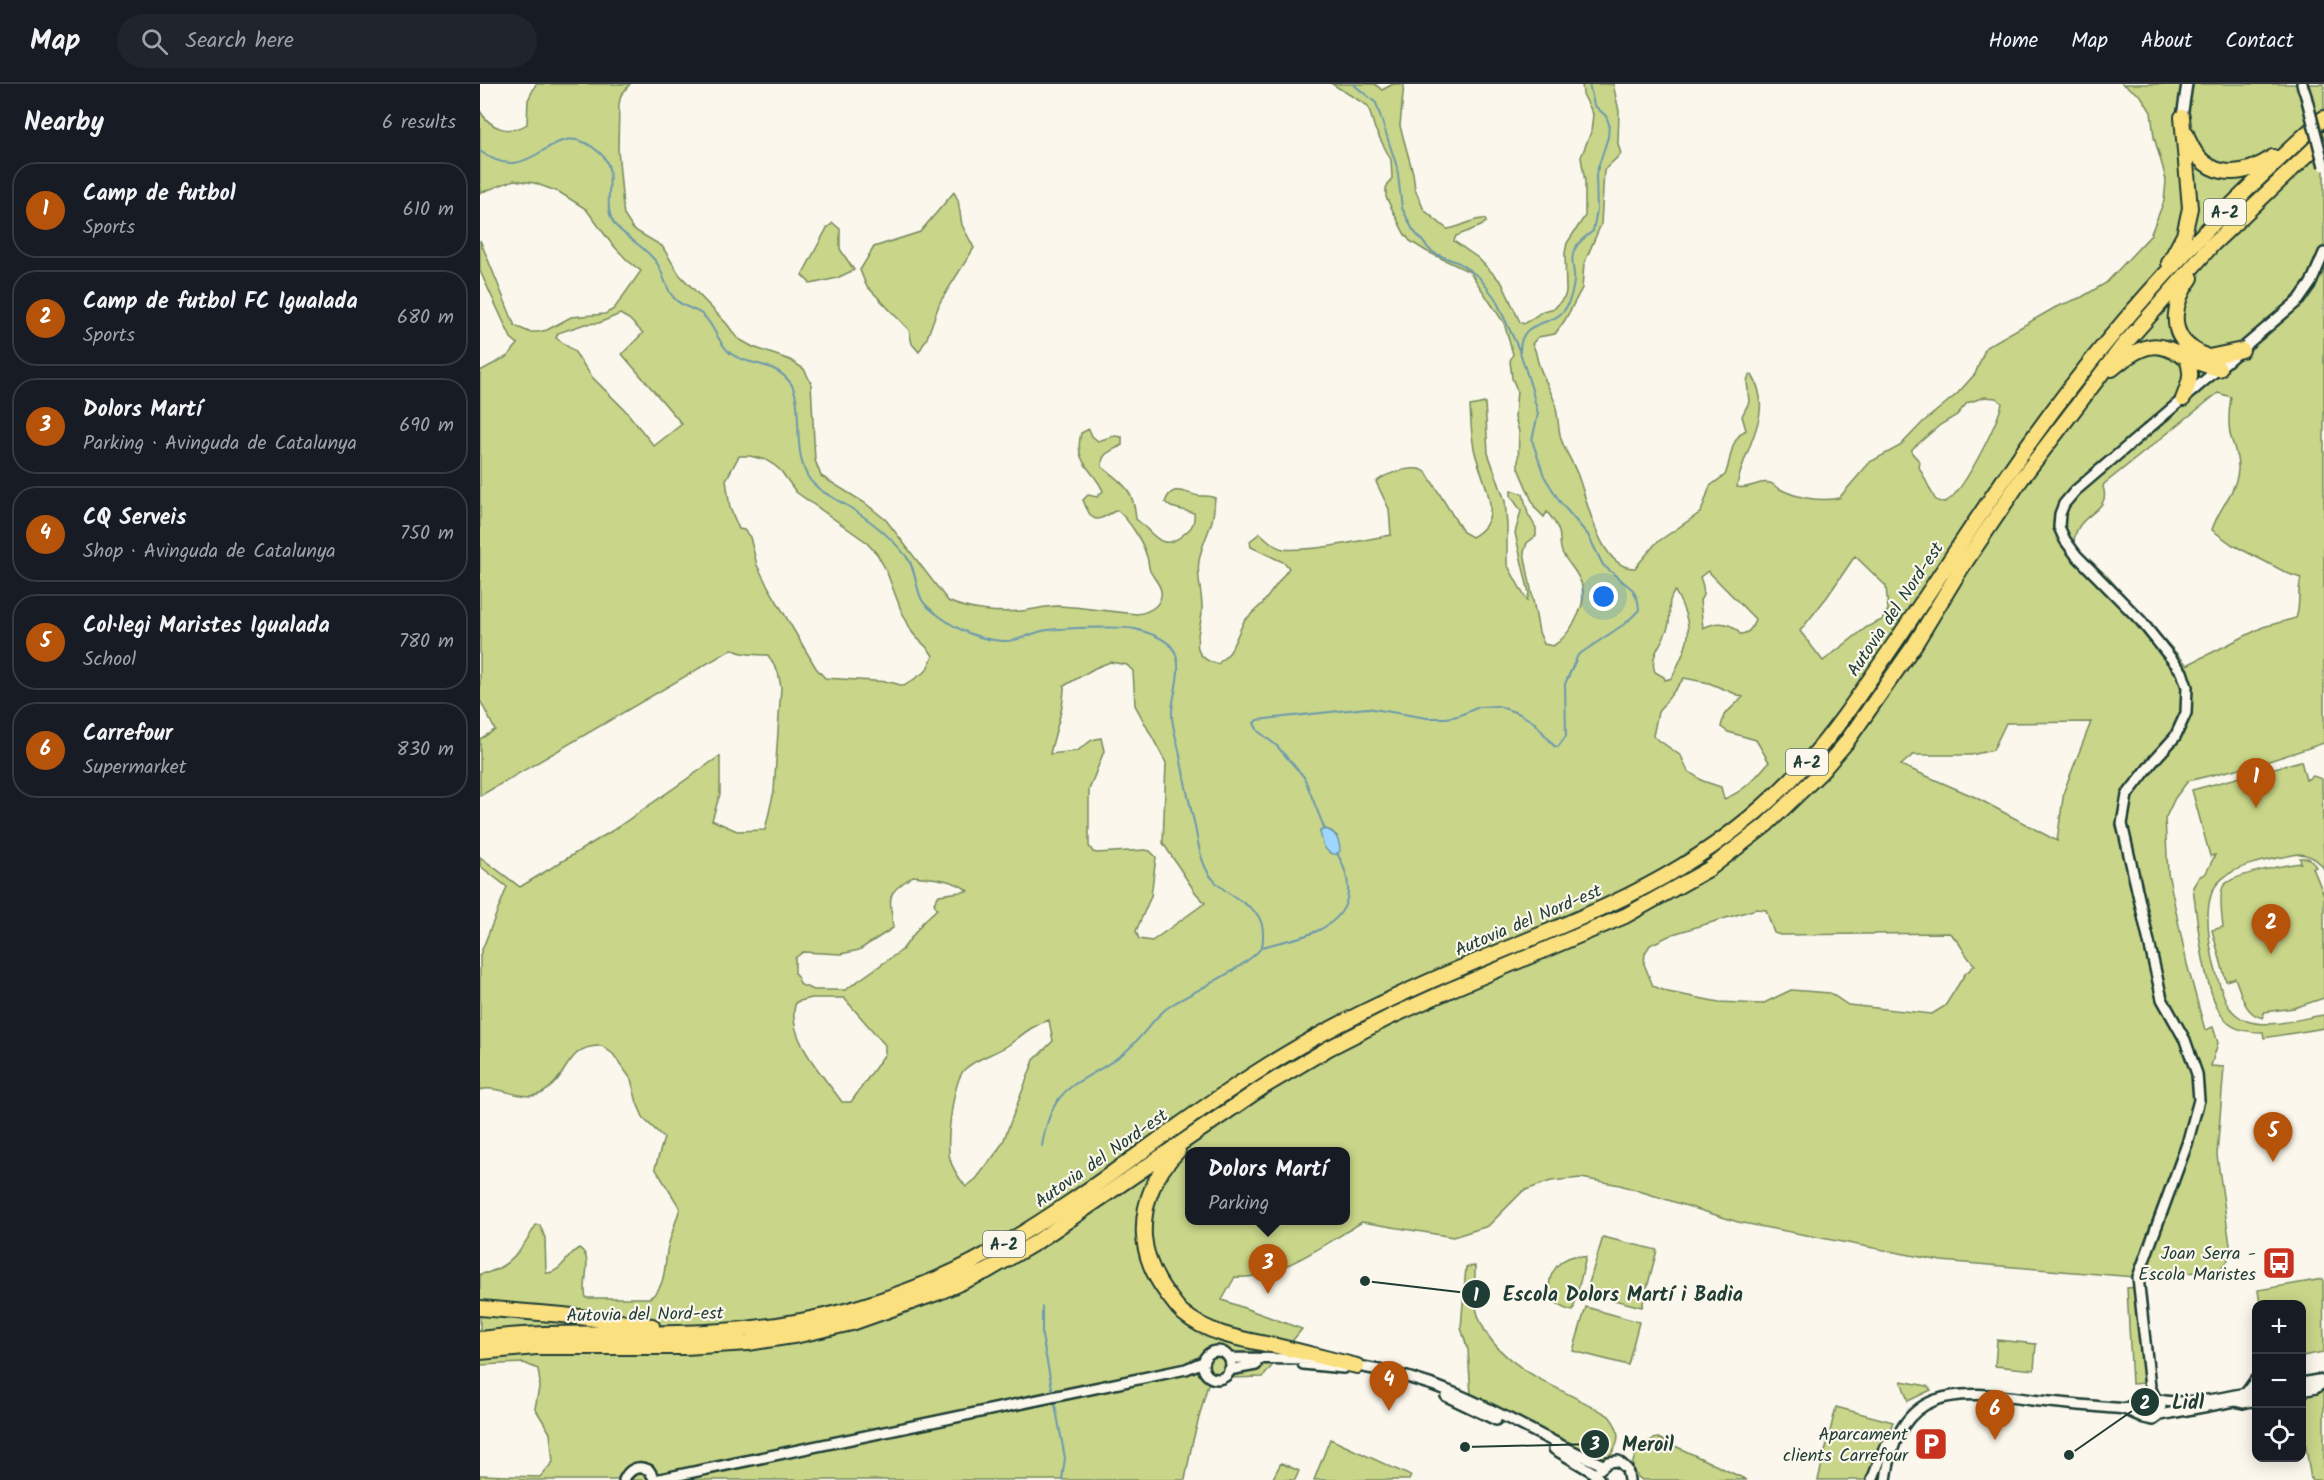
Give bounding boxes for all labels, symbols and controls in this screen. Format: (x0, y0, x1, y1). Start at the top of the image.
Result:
search box (117, 14, 537, 68)
text: Map (30, 19, 81, 64)
text: Search here (186, 24, 294, 59)
icon: search (138, 25, 171, 58)
text: Home (1989, 25, 2038, 58)
text: Map (2071, 25, 2108, 58)
text: About (2141, 25, 2192, 58)
text: Contact (2225, 25, 2294, 58)
text: Nearby (24, 102, 104, 144)
text: 6 results (382, 107, 456, 139)
text: Camp de futbol (83, 177, 236, 212)
text: 1 (42, 194, 49, 226)
text: 610 m (403, 194, 454, 226)
road number: A-2 (2204, 199, 2246, 225)
text: Sports (83, 212, 135, 244)
text: Camp de futbol FC Igualada (83, 285, 358, 320)
text: 2 (40, 302, 51, 334)
text: 680 m (397, 302, 454, 334)
text: Sports (83, 320, 135, 352)
text: Dolors Martí (83, 393, 202, 428)
text: 3 (40, 410, 51, 442)
text: 690 m (399, 410, 454, 442)
text: Parking · Avinguda de Catalunya (83, 428, 357, 460)
text: CQ Serveis (83, 501, 186, 536)
text: 4 (40, 518, 51, 550)
text: 750 m (400, 518, 454, 550)
text: Shop · Avinguda de Catalunya (83, 536, 336, 568)
street label: Autovia del Nord-est (1840, 536, 1953, 683)
your location (1589, 582, 1618, 611)
text: Col·legi Maristes Igualada (83, 609, 330, 644)
text: 5 (40, 626, 51, 658)
text: 780 m (399, 626, 454, 658)
text: School (83, 644, 136, 676)
text: Carrefour (83, 717, 173, 752)
text: 6 (40, 734, 51, 766)
text: 830 m (397, 734, 454, 766)
road number: A-2 (1786, 749, 1828, 775)
text: Supermarket (83, 752, 186, 784)
pin: 1 (2236, 758, 2276, 808)
street label: Autovia del Nord-est (1451, 877, 1608, 965)
pin: 2 (2252, 904, 2290, 954)
street label: Autovia del Nord-est (1029, 1102, 1175, 1216)
pin: 5 (2254, 1112, 2292, 1162)
popup (1185, 1147, 1350, 1225)
text: Dolors Martí (1208, 1153, 1327, 1188)
text: Parking (1208, 1188, 1269, 1220)
road number: A-2 (983, 1231, 1025, 1257)
place label: Joan Serra - Escola Maristes (2138, 1240, 2256, 1290)
pin: 3 (1248, 1244, 1288, 1294)
bus stop icon: Joan Serra - Escola Maristes (2261, 1245, 2297, 1281)
callout: Escola Dolors Martí i Badia (1461, 1275, 1755, 1313)
text: Escola Dolors Martí i Badia (1503, 1280, 1743, 1312)
text: 1 (1473, 1282, 1479, 1311)
street label: Autovia del Nord-est (566, 1300, 725, 1331)
map controls (2252, 1300, 2306, 1462)
button: + (2252, 1300, 2306, 1354)
button: − (2252, 1354, 2306, 1408)
pin: 4 (1370, 1362, 1408, 1411)
callout: Lidl (2130, 1383, 2216, 1421)
text: Lidl (2172, 1388, 2205, 1420)
pin: 6 (1976, 1390, 2014, 1440)
text: 2 (2140, 1390, 2150, 1419)
button: locate (2252, 1408, 2306, 1462)
place label: Aparcament clients Carrefour (1783, 1421, 1909, 1471)
callout: Meroil (1580, 1425, 1685, 1463)
parking icon: Aparcament clients Carrefour (1913, 1426, 1949, 1462)
text: Meroil (1622, 1430, 1675, 1462)
text: 3 (1589, 1431, 1600, 1460)

